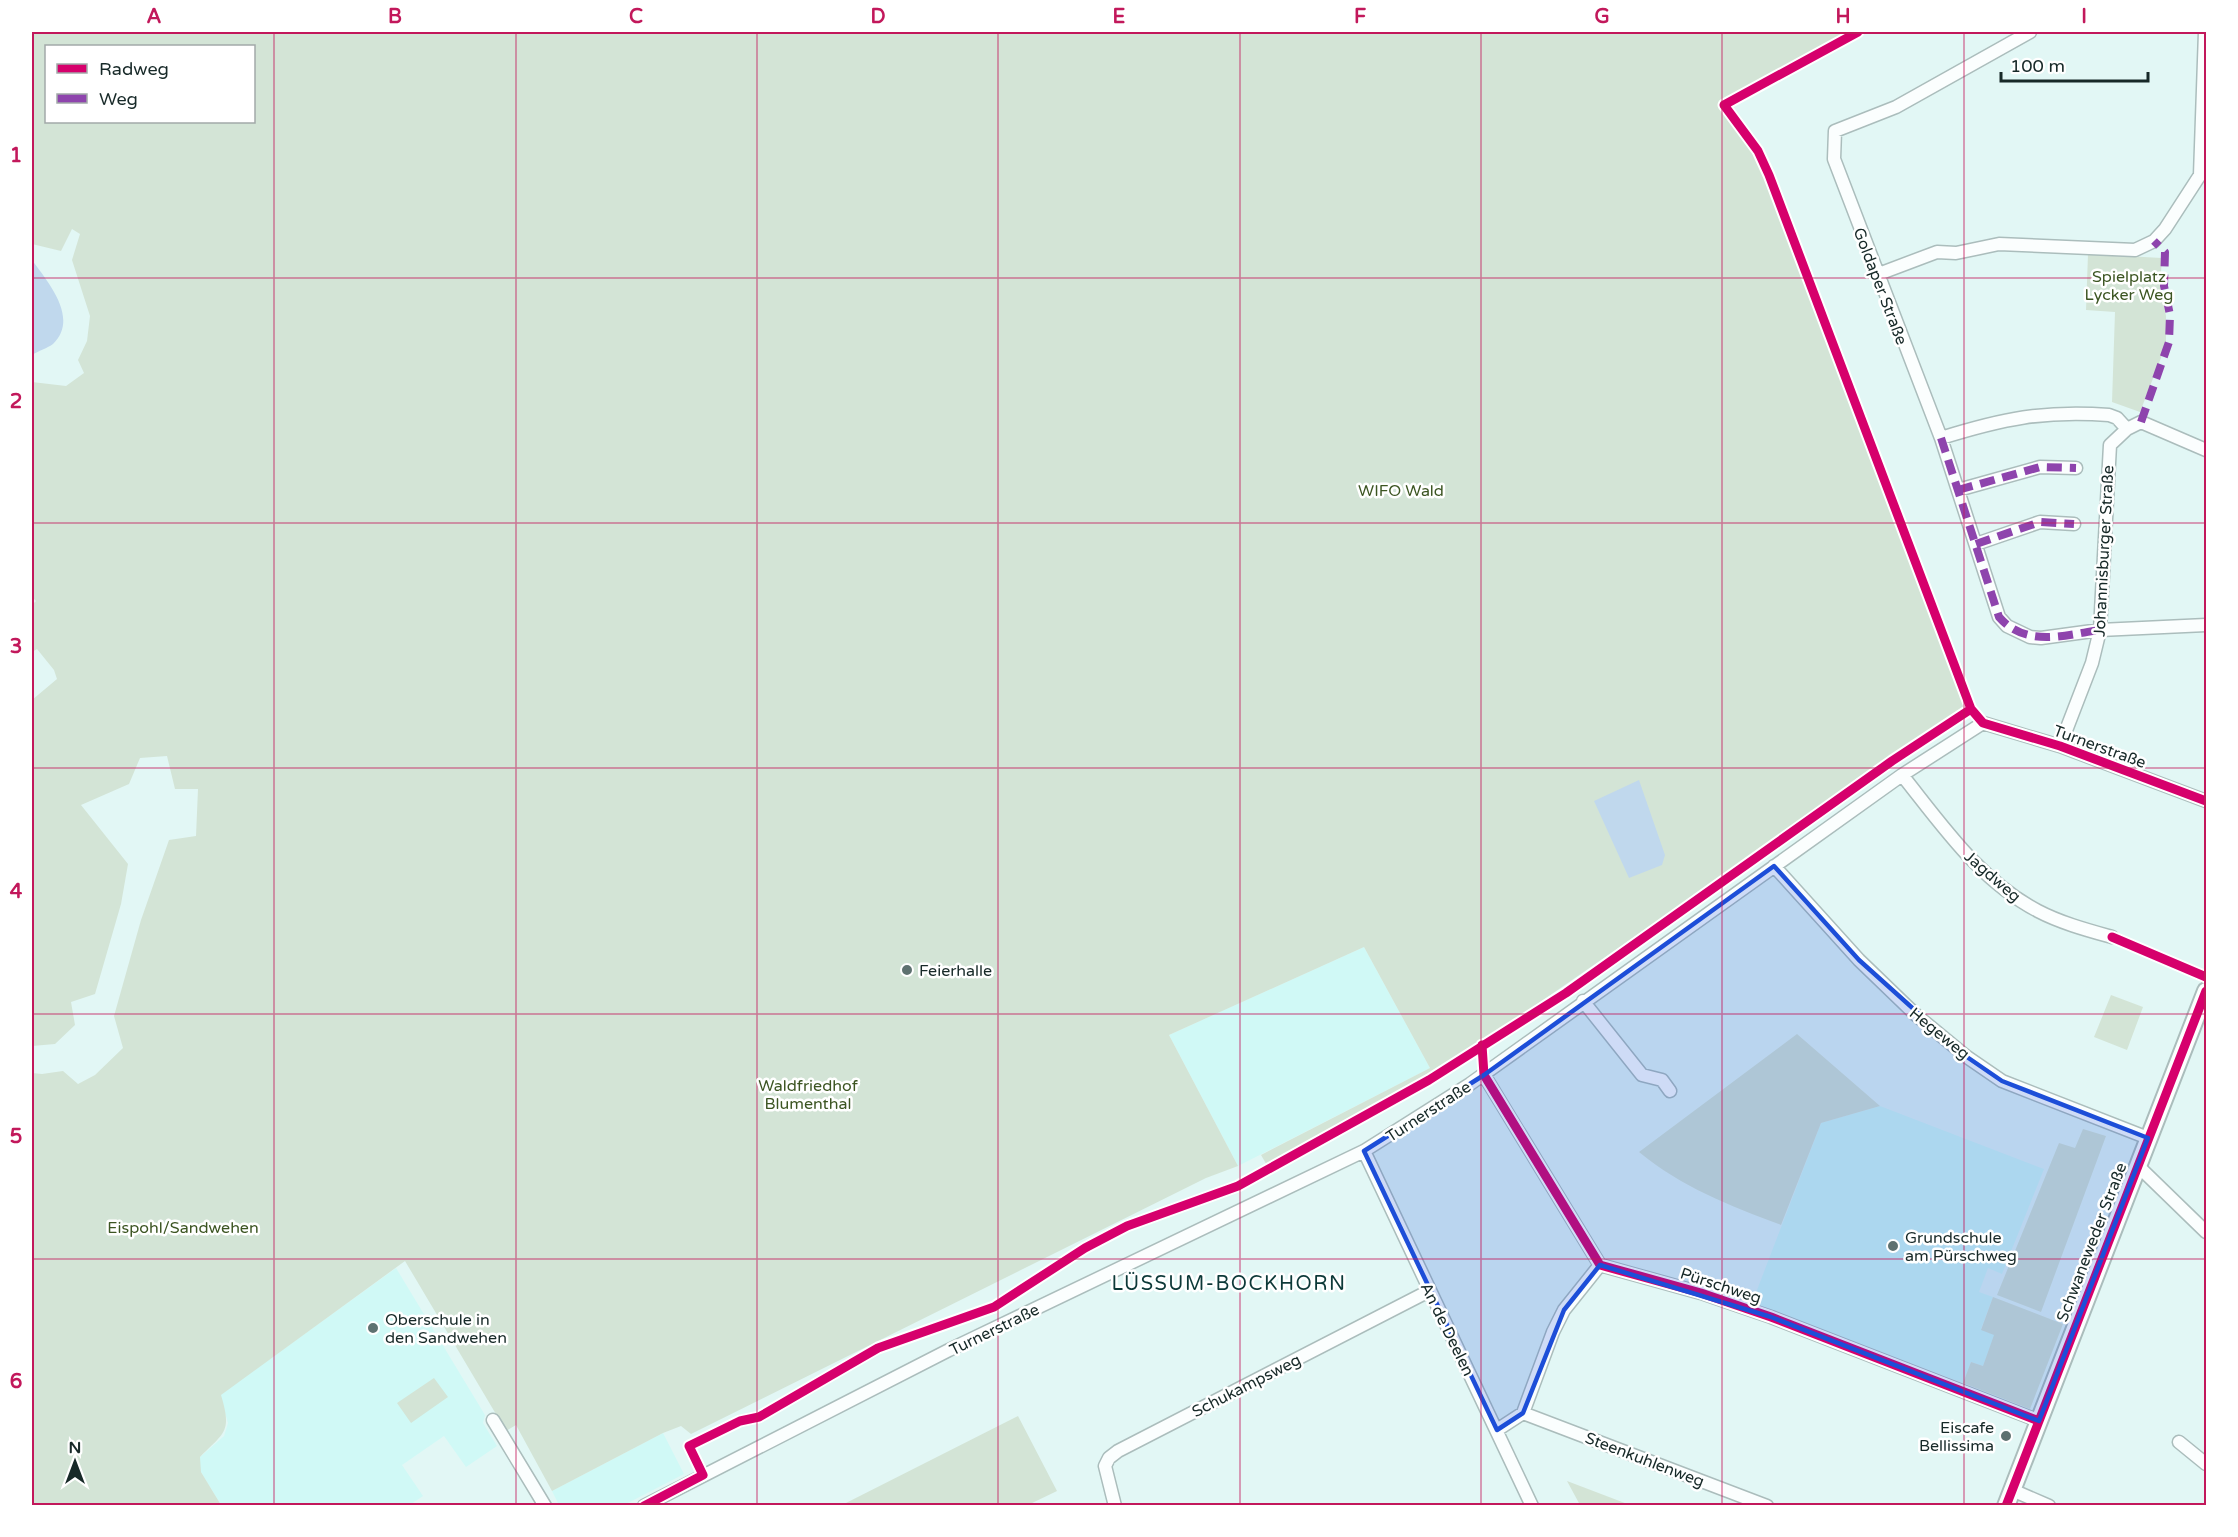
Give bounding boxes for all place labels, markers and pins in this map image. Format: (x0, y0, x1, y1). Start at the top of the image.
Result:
place label: Feierhalle (919, 961, 992, 981)
marker: Feierhalle (900, 963, 914, 977)
place label: Grundschule am Pürschweg (1905, 1228, 2017, 1266)
marker: Grundschule am Pürschweg (1886, 1239, 1900, 1253)
place label: Oberschule in den Sandwehen (385, 1310, 507, 1348)
marker: Oberschule in den Sandwehen (366, 1321, 380, 1335)
place label: Eiscafe Bellissima (1919, 1418, 1994, 1456)
marker: Eiscafe Bellissima (1999, 1429, 2013, 1443)

